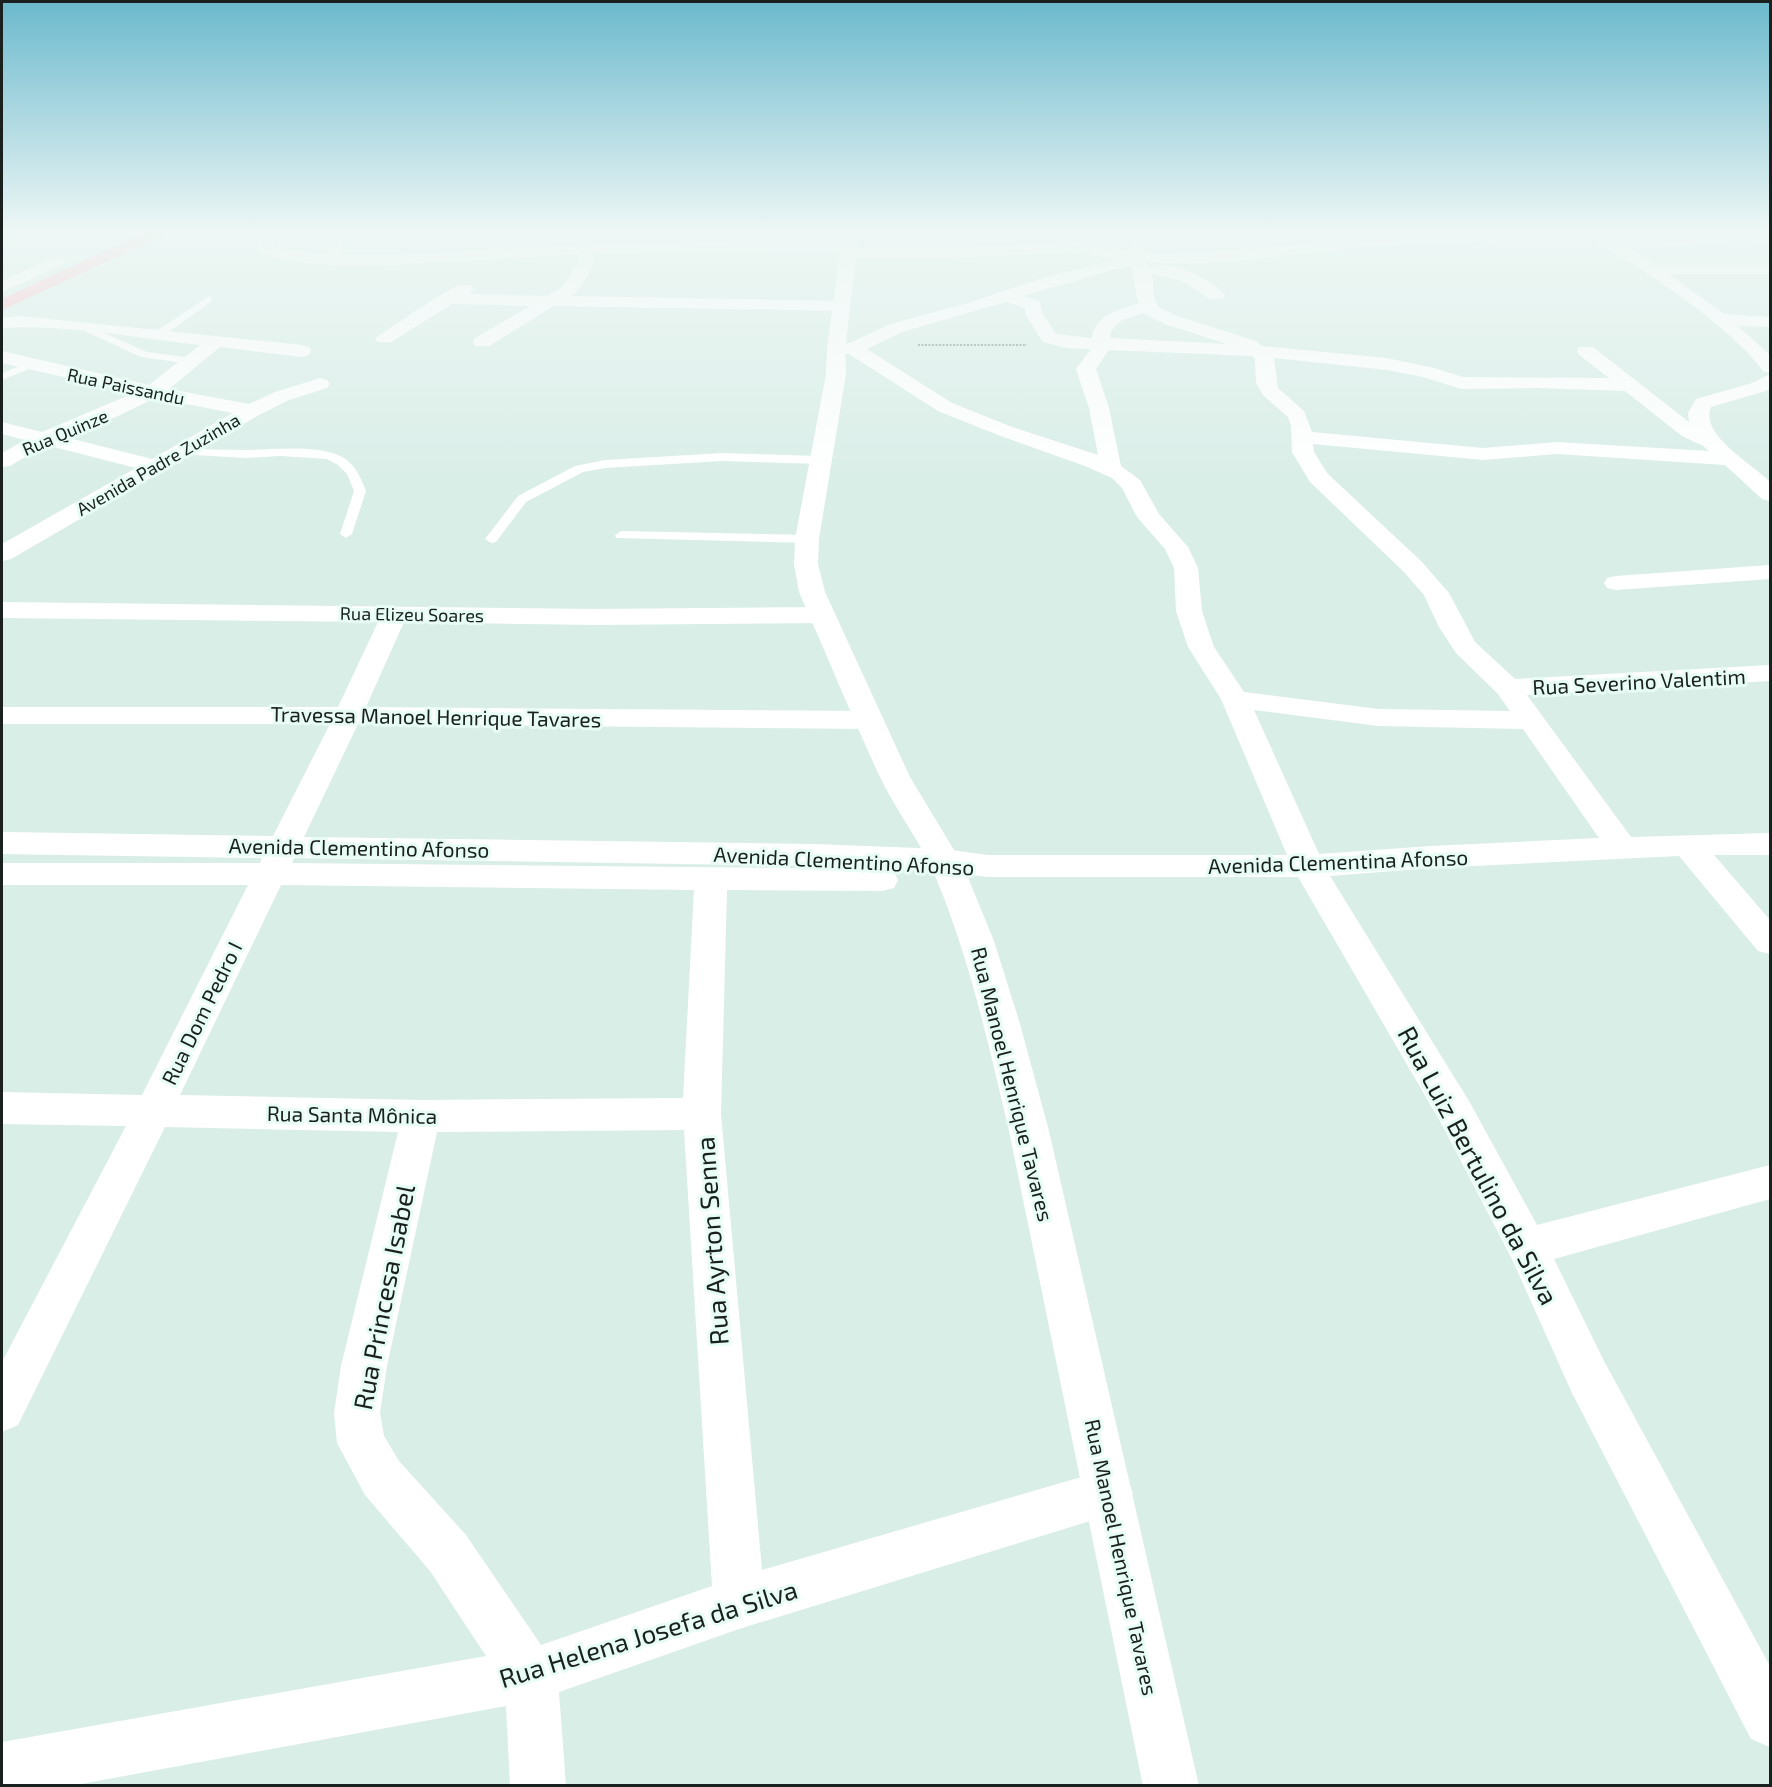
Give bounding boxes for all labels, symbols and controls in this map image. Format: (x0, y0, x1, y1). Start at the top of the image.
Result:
street label: Rua Paissandu (65, 363, 187, 409)
street label: Rua Quinze (19, 404, 111, 460)
street label: Avenida Padre Zuzinha (72, 408, 244, 520)
street label: Rua Elizeu Soares (340, 602, 484, 626)
street label: Rua Severino Valentim (1532, 663, 1746, 699)
street label: Travessa Manoel Henrique Tavares (270, 701, 602, 731)
street label: Avenida Clementino Afonso (228, 832, 490, 862)
street label: Avenida Clementino Afonso (713, 841, 975, 879)
street label: Avenida Clementina Afonso (1207, 844, 1469, 878)
street label: Rua Dom Pedro I (156, 937, 246, 1089)
street label: Rua Manoel Henrique Tavares (967, 944, 1059, 1224)
street label: Rua Luiz Bertulino da Silva (1392, 1021, 1566, 1309)
street label: Rua Santa Mônica (267, 1100, 437, 1128)
street label: Rua Ayrton Senna (688, 1136, 734, 1346)
street label: Rua Princesa Isabel (346, 1181, 420, 1412)
street label: Rua Manoel Henrique Tavares (1080, 1417, 1164, 1697)
street label: Rua Helena Josefa da Silva (495, 1573, 801, 1693)

